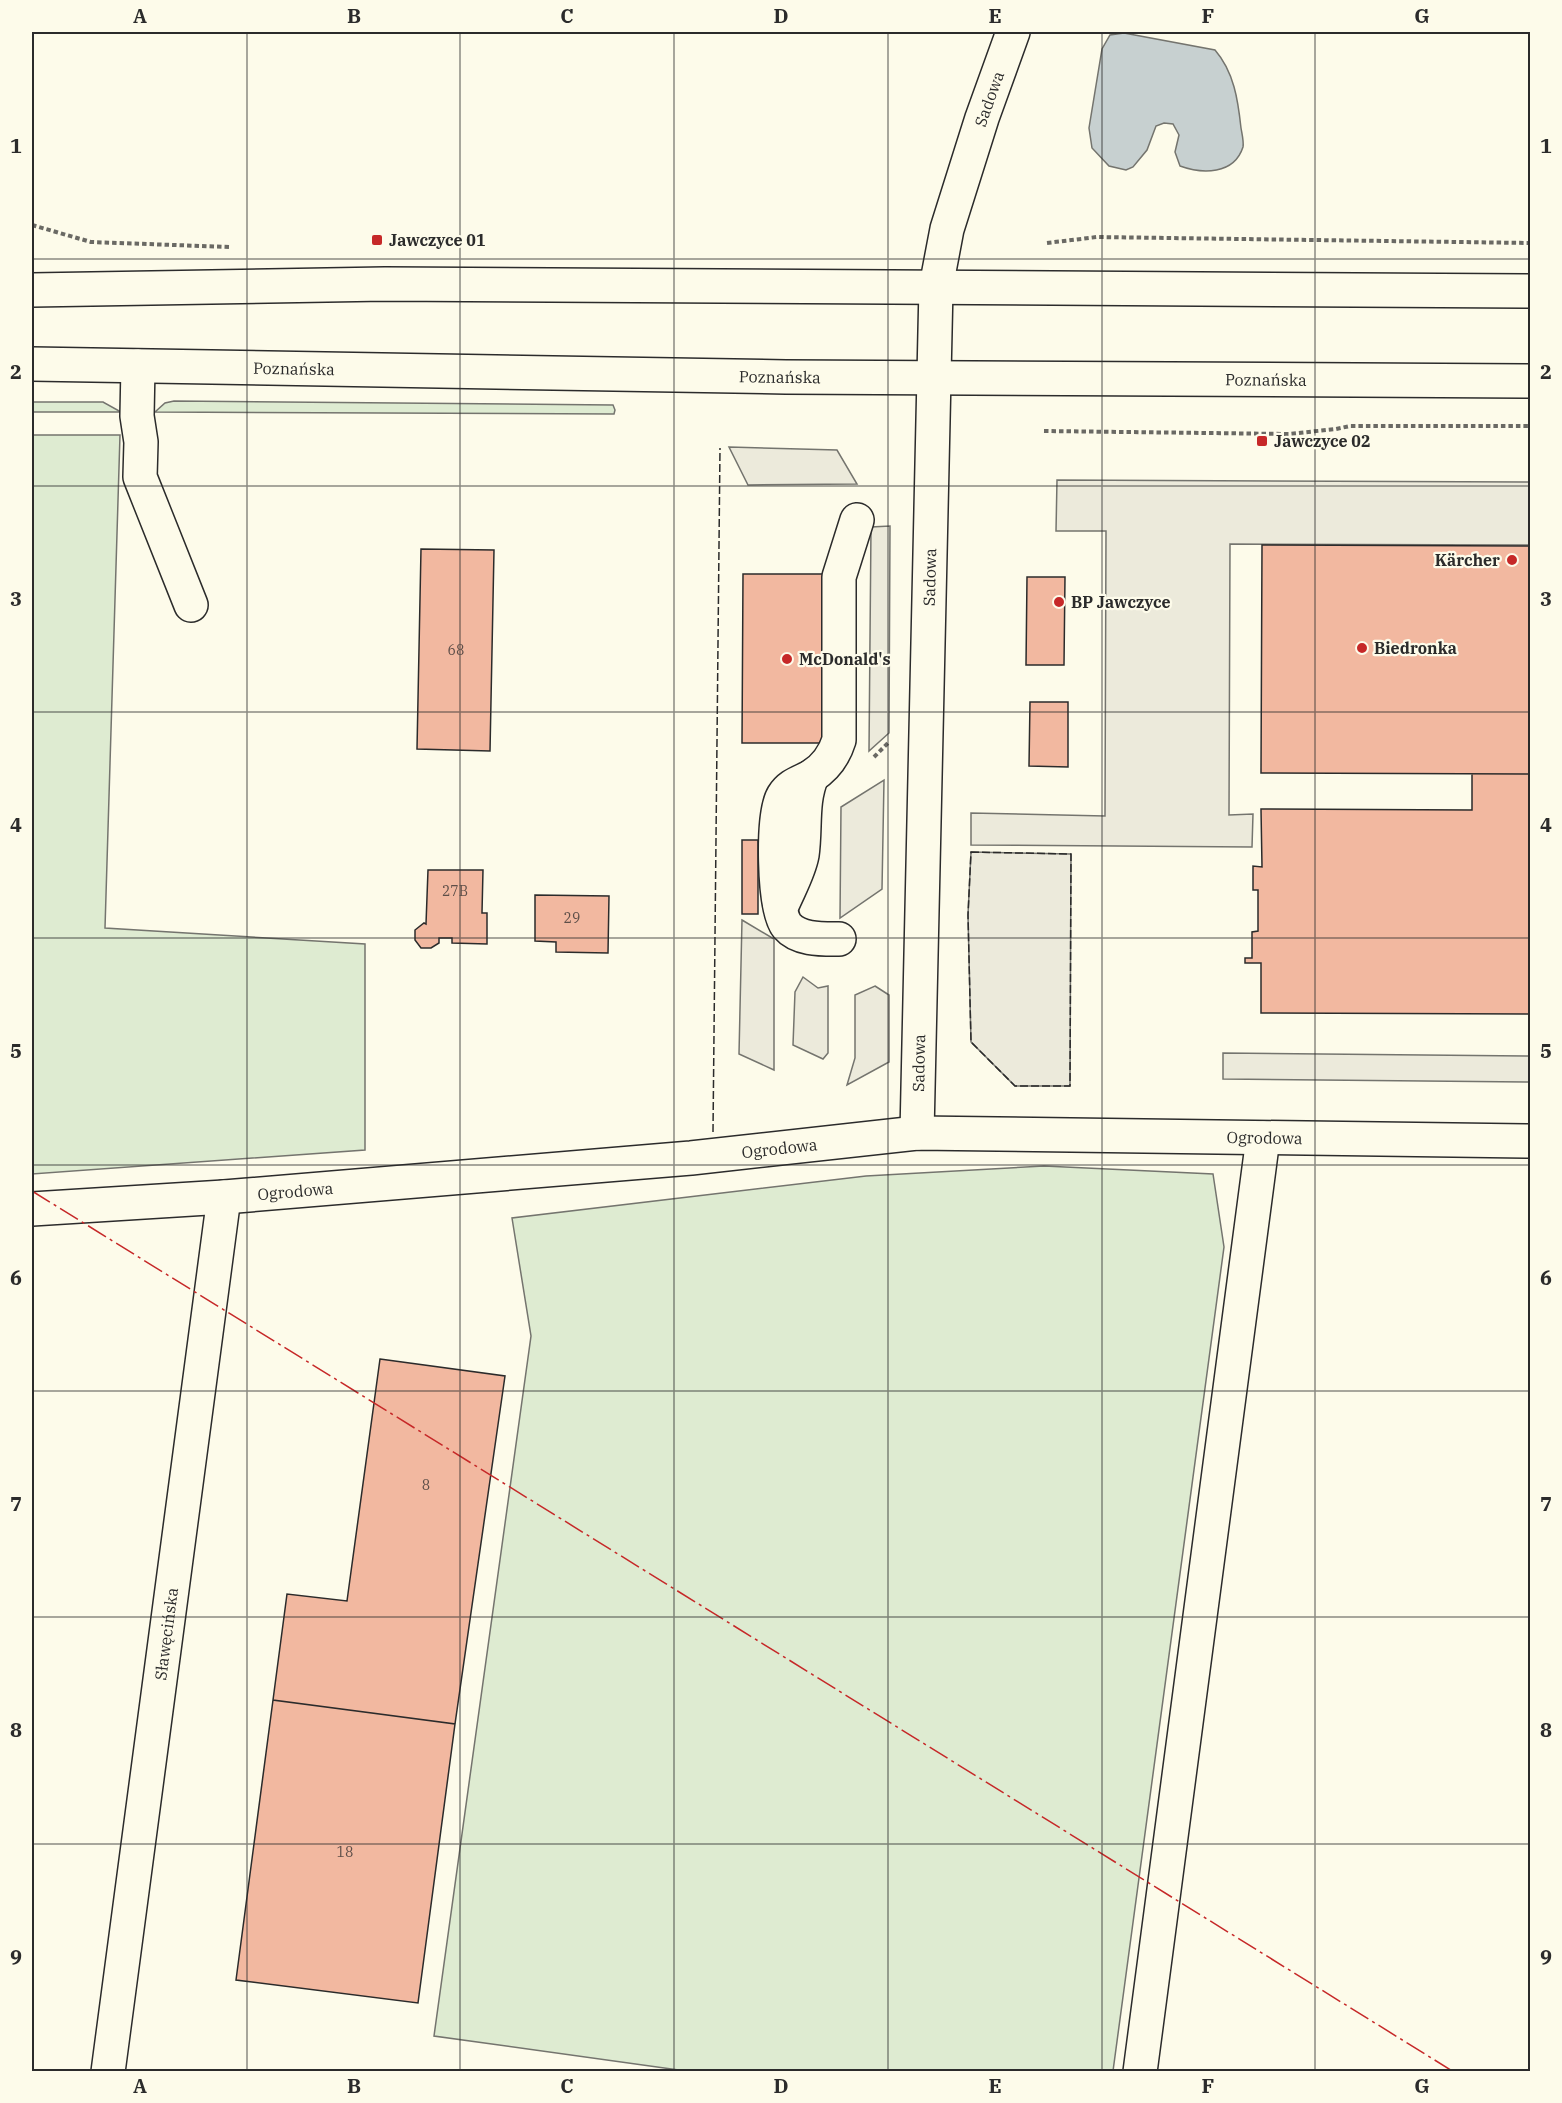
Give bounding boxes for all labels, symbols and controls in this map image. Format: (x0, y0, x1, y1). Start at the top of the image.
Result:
text: A (133, 2, 147, 29)
text: B (347, 2, 361, 29)
text: C (560, 2, 574, 29)
text: D (773, 2, 789, 29)
text: E (988, 2, 1002, 29)
text: F (1202, 2, 1214, 29)
text: G (1414, 2, 1430, 29)
street label: Sadowa (970, 68, 1008, 129)
text: 1 (10, 132, 22, 159)
text: 1 (1540, 132, 1552, 159)
place label: Jawczyce 01 (389, 230, 486, 250)
marker: Jawczyce 01 (370, 233, 384, 247)
text: 2 (10, 358, 22, 385)
street label: Poznańska (253, 358, 335, 379)
text: 2 (1540, 358, 1552, 385)
street label: Poznańska (739, 366, 821, 387)
street label: Poznańska (1225, 369, 1307, 390)
place label: Jawczyce 02 (1274, 431, 1371, 451)
marker: Jawczyce 02 (1255, 434, 1269, 448)
street label: Sadowa (919, 548, 940, 606)
place label: Kärcher (1435, 550, 1500, 570)
marker: Kärcher (1505, 553, 1519, 567)
text: 3 (10, 585, 22, 612)
text: 3 (1540, 585, 1552, 612)
place label: BP Jawczyce (1071, 592, 1170, 612)
marker: BP Jawczyce (1052, 595, 1066, 609)
place label: Biedronka (1374, 638, 1457, 658)
house number: 68 (448, 641, 464, 659)
marker: Biedronka (1355, 641, 1369, 655)
place label: McDonald's (799, 649, 891, 669)
marker: McDonald's (780, 652, 794, 666)
text: 4 (10, 811, 22, 838)
text: 4 (1540, 811, 1552, 838)
house number: 27B (442, 882, 468, 900)
house number: 29 (564, 909, 580, 927)
street label: Sadowa (908, 1034, 929, 1092)
text: 5 (10, 1037, 22, 1064)
text: 5 (1540, 1037, 1552, 1064)
street label: Ogrodowa (1226, 1127, 1303, 1148)
street label: Ogrodowa (740, 1134, 819, 1162)
street label: Ogrodowa (257, 1178, 334, 1204)
text: 6 (10, 1264, 22, 1291)
text: 6 (1540, 1264, 1552, 1291)
house number: 8 (422, 1476, 430, 1494)
text: 7 (10, 1490, 22, 1517)
text: 7 (1540, 1490, 1552, 1517)
street label: Sławęcińska (150, 1586, 182, 1681)
text: 8 (10, 1716, 22, 1743)
text: 8 (1540, 1716, 1552, 1743)
house number: 18 (337, 1843, 353, 1861)
text: 9 (10, 1943, 22, 1970)
text: 9 (1540, 1943, 1552, 1970)
text: A (133, 2072, 147, 2099)
text: B (347, 2072, 361, 2099)
text: C (560, 2072, 574, 2099)
text: D (773, 2072, 789, 2099)
text: E (988, 2072, 1002, 2099)
text: F (1202, 2072, 1214, 2099)
text: G (1414, 2072, 1430, 2099)

